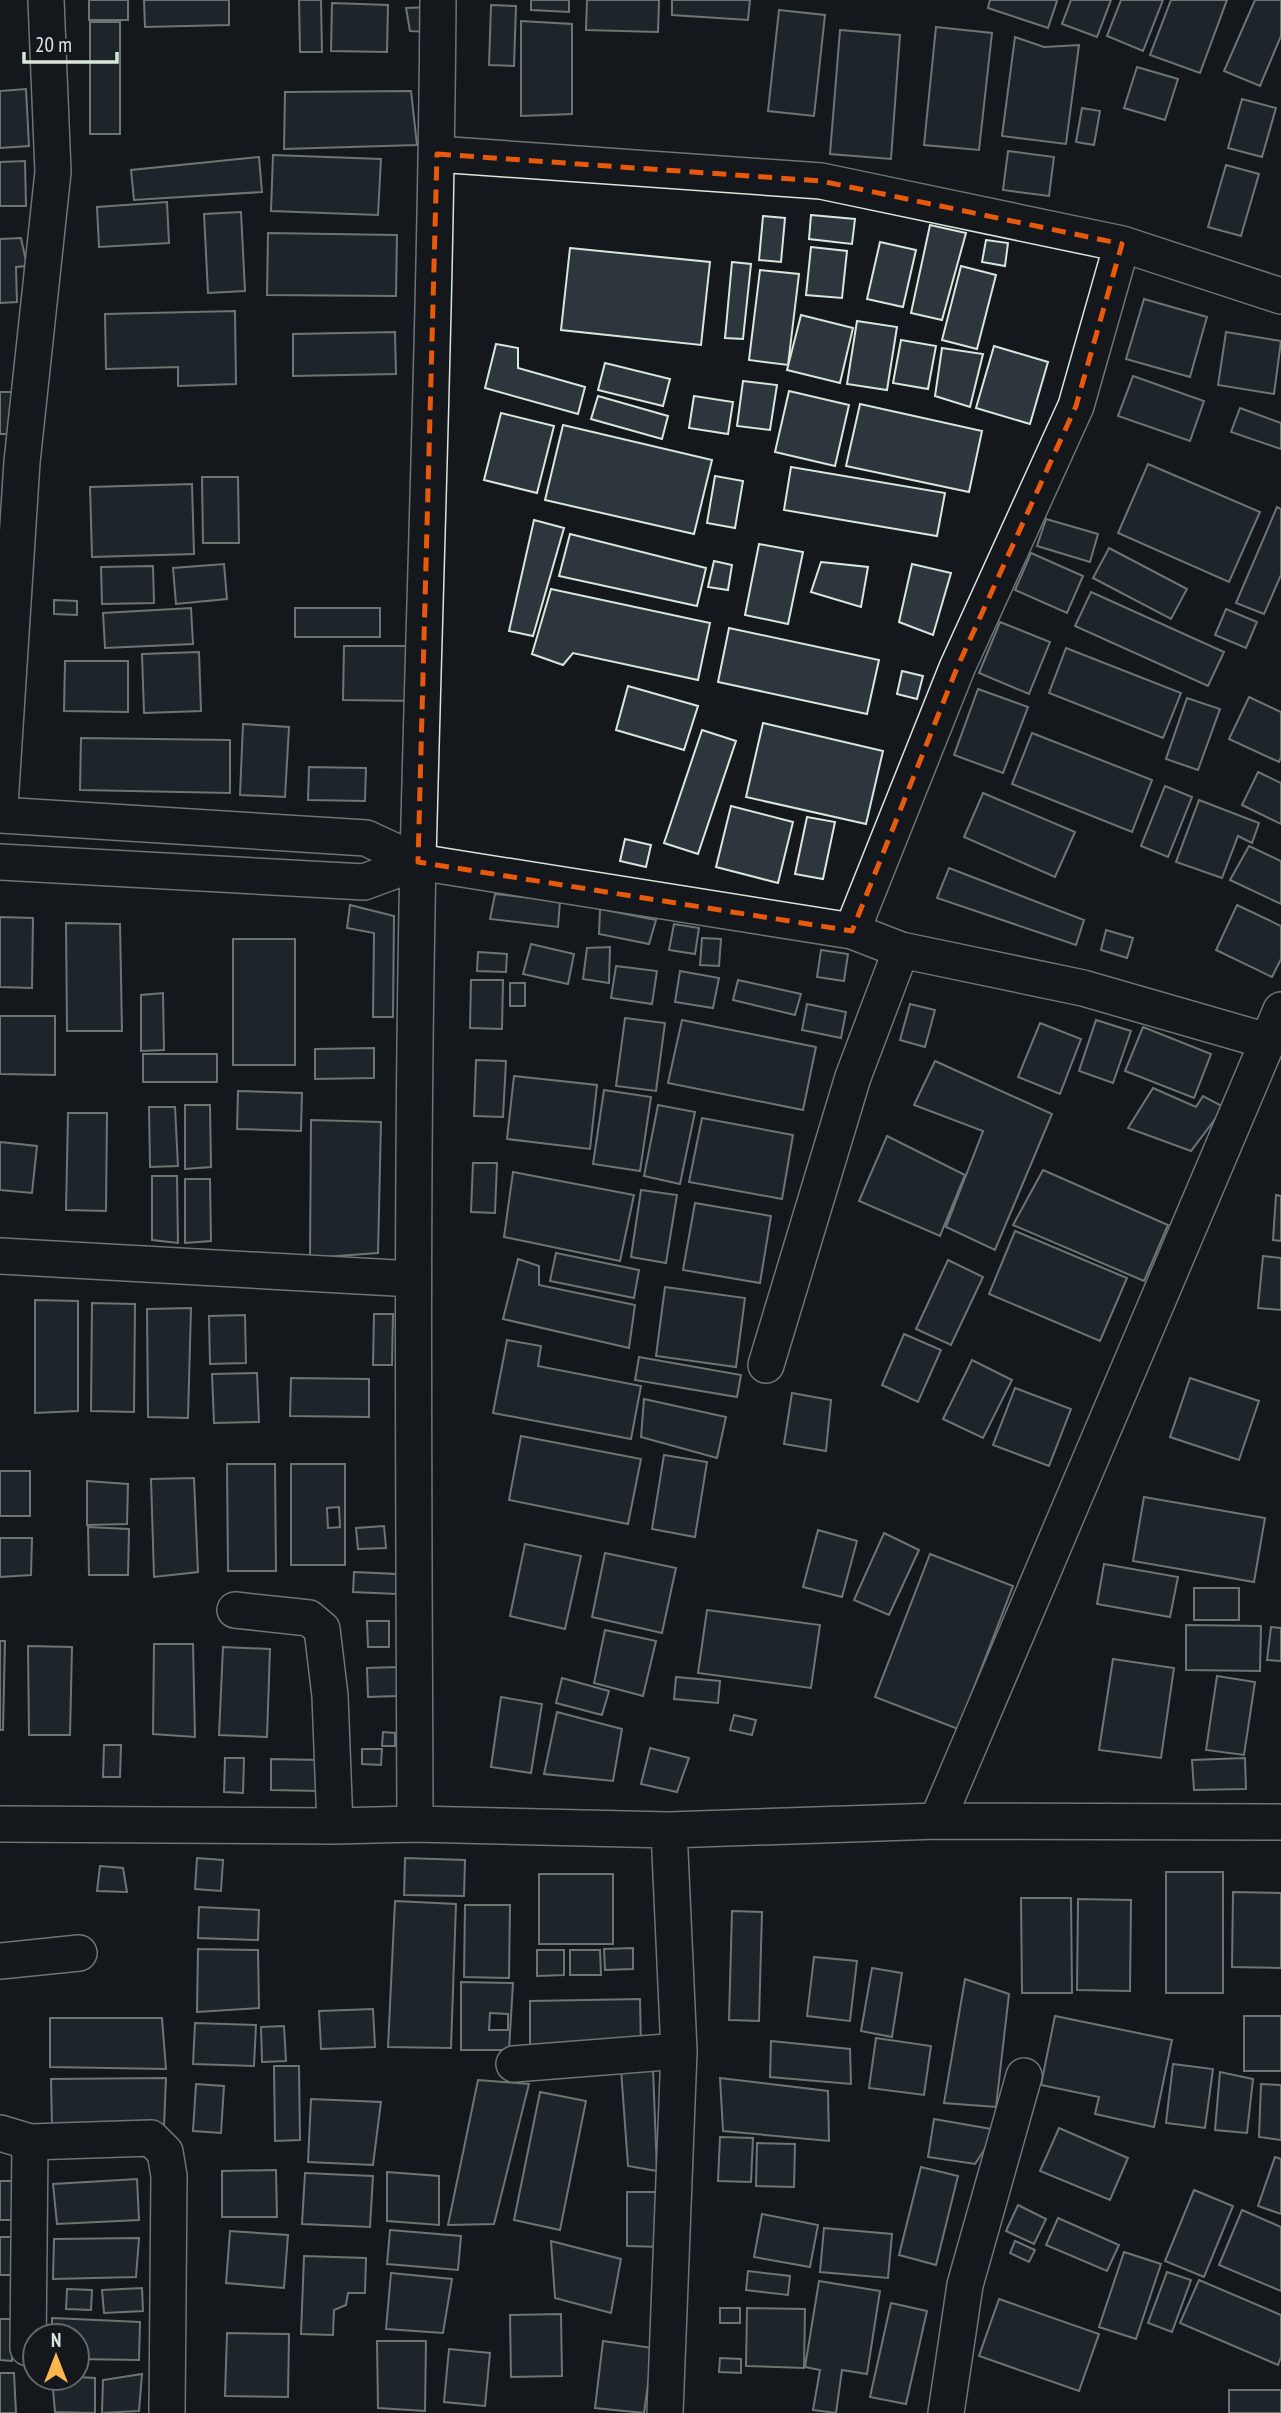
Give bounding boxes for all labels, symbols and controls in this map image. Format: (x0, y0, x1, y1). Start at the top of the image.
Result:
scale bar (24, 21, 117, 65)
text: 20 m (35, 31, 72, 58)
north arrow (21, 2322, 91, 2392)
text: N (51, 2328, 61, 2352)

